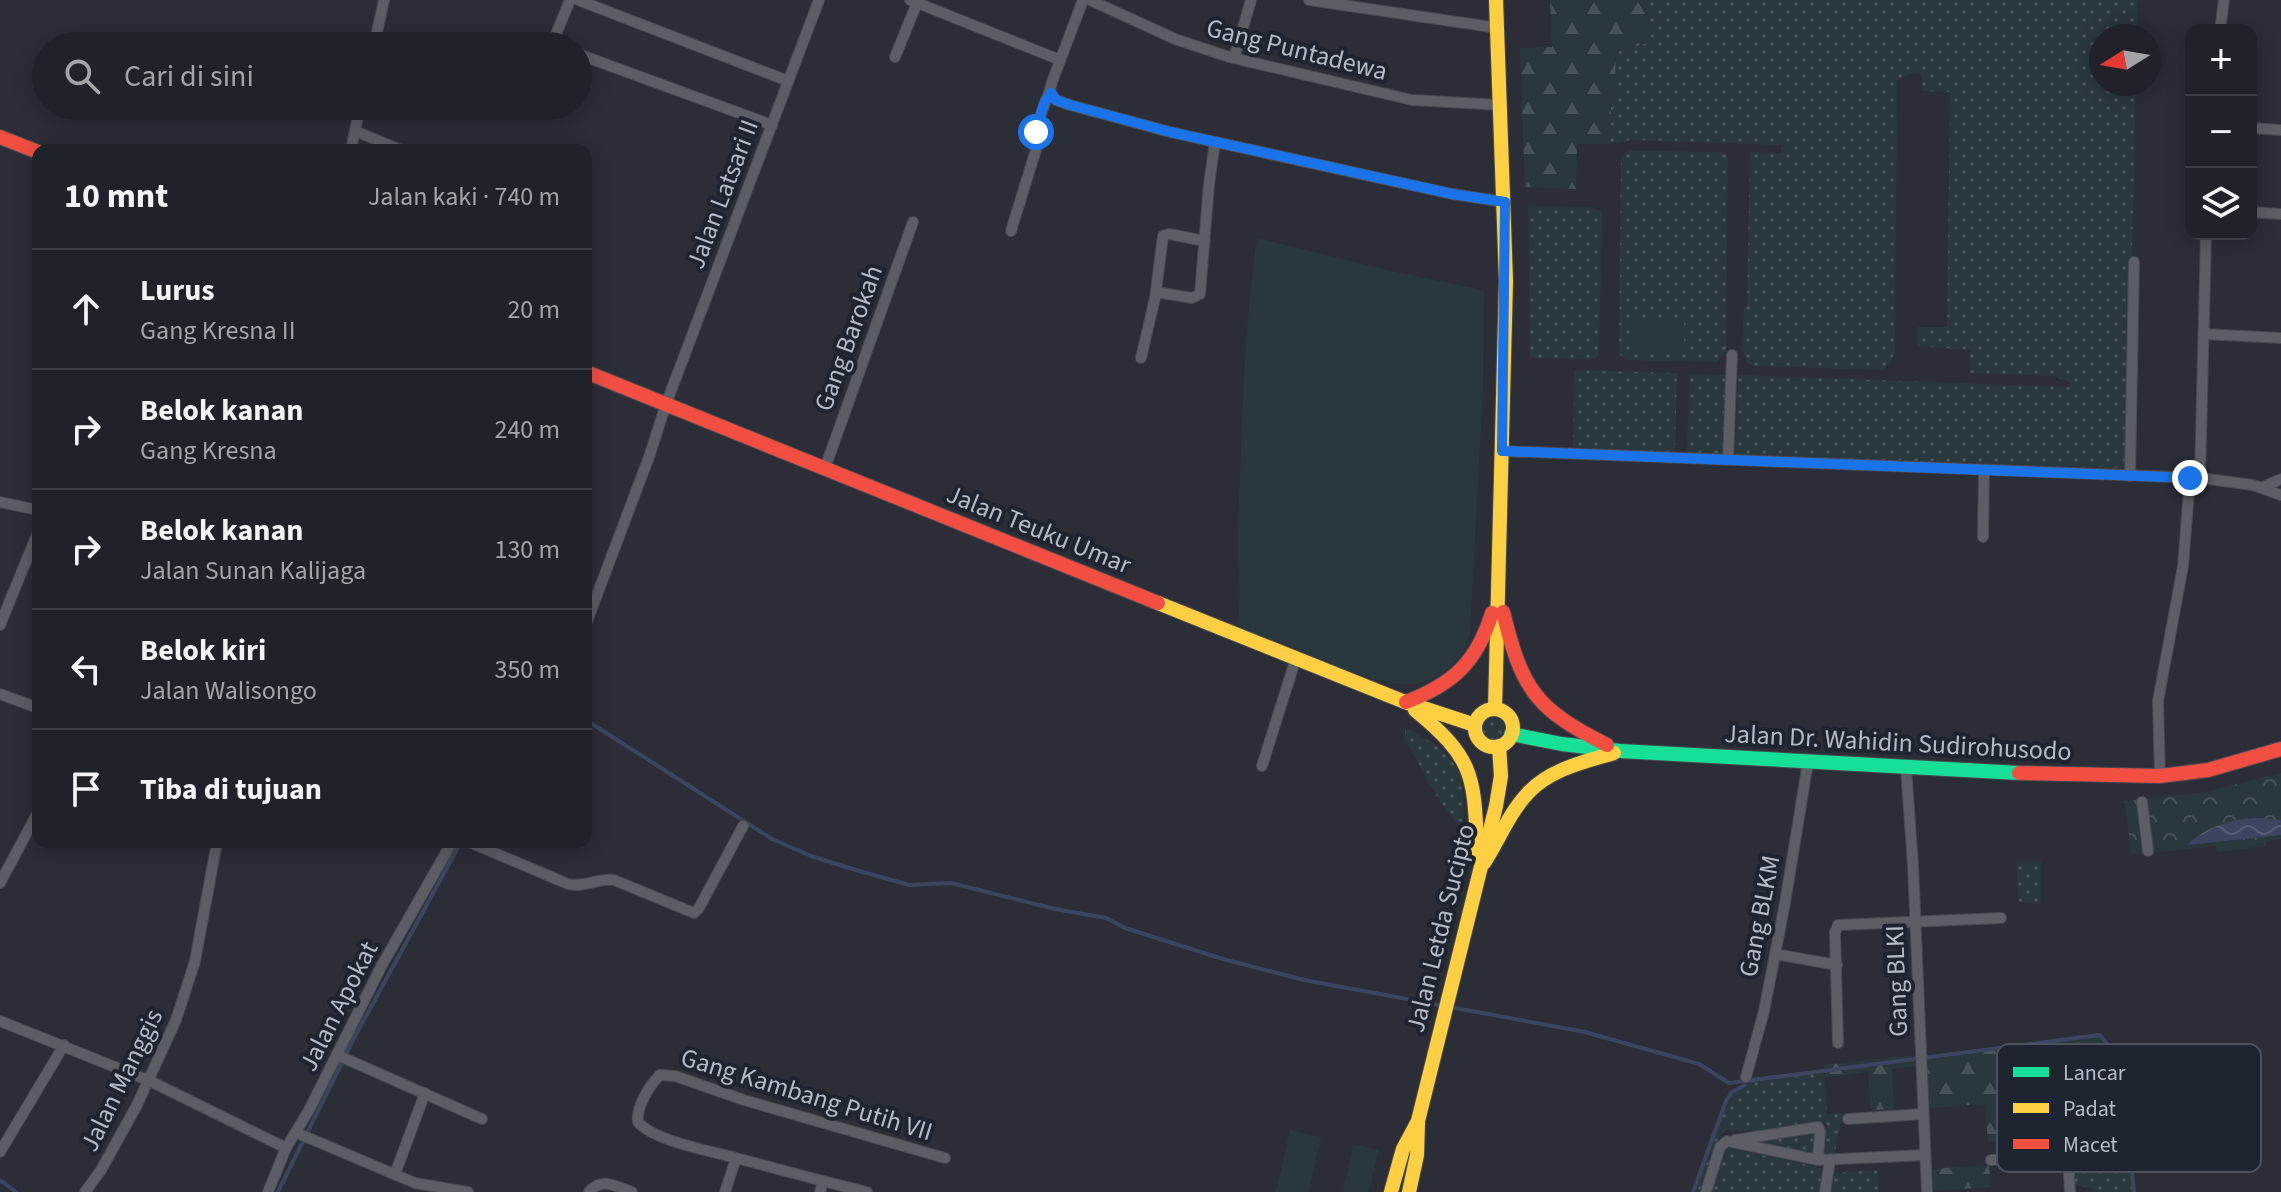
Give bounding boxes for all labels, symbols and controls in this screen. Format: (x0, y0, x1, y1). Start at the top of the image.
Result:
street label: Gang Puntadewa (1203, 9, 1391, 90)
north arrow (2089, 24, 2161, 96)
map controls (2185, 24, 2257, 240)
button: + (2185, 24, 2257, 96)
search box (32, 32, 592, 120)
icon: search (60, 54, 104, 98)
text: Cari di sini (124, 55, 254, 98)
button: − (2185, 96, 2257, 168)
street label: Jalan Latsari II (677, 114, 768, 274)
route start (1018, 114, 1054, 150)
button: layers (2185, 168, 2257, 240)
text: 10 mnt (64, 172, 168, 221)
text: Jalan kaki · 740 m (368, 178, 560, 215)
street label: Gang Barokah (805, 260, 892, 416)
text: Lurus (140, 269, 215, 312)
icon: ahead (64, 287, 108, 331)
text: 20 m (507, 291, 560, 328)
text: Gang Kresna II (140, 312, 295, 349)
text: Belok kanan (140, 389, 303, 432)
icon: right (64, 407, 108, 451)
text: 240 m (494, 411, 560, 448)
text: Gang Kresna (140, 432, 277, 469)
route end (2172, 460, 2208, 496)
street label: Jalan Teuku Umar (941, 476, 1138, 584)
text: Belok kanan (140, 509, 303, 552)
icon: right (64, 527, 108, 571)
text: 130 m (494, 531, 560, 568)
text: Jalan Sunan Kalijaga (140, 552, 366, 589)
text: Belok kiri (140, 629, 266, 672)
icon: left (64, 647, 108, 691)
text: 350 m (494, 651, 560, 688)
text: Jalan Walisongo (140, 672, 317, 709)
street label: Jalan Dr. Wahidin Sudirohusodo (1724, 715, 2072, 770)
icon: arrive (64, 767, 108, 811)
text: Tiba di tujuan (140, 768, 322, 811)
street label: Jalan Letda Sucipto (1397, 820, 1484, 1036)
street label: Gang BLKM (1730, 852, 1789, 980)
street label: Gang BLKI (1876, 925, 1917, 1037)
street label: Jalan Apokat (290, 935, 387, 1078)
street label: Jalan Manggis (71, 1003, 172, 1158)
street label: Gang Kambang Putih VII (676, 1039, 937, 1150)
legend (1997, 1044, 2261, 1172)
text: Lancar (2063, 1057, 2126, 1089)
text: Padat (2063, 1093, 2117, 1125)
text: Macet (2063, 1129, 2118, 1161)

